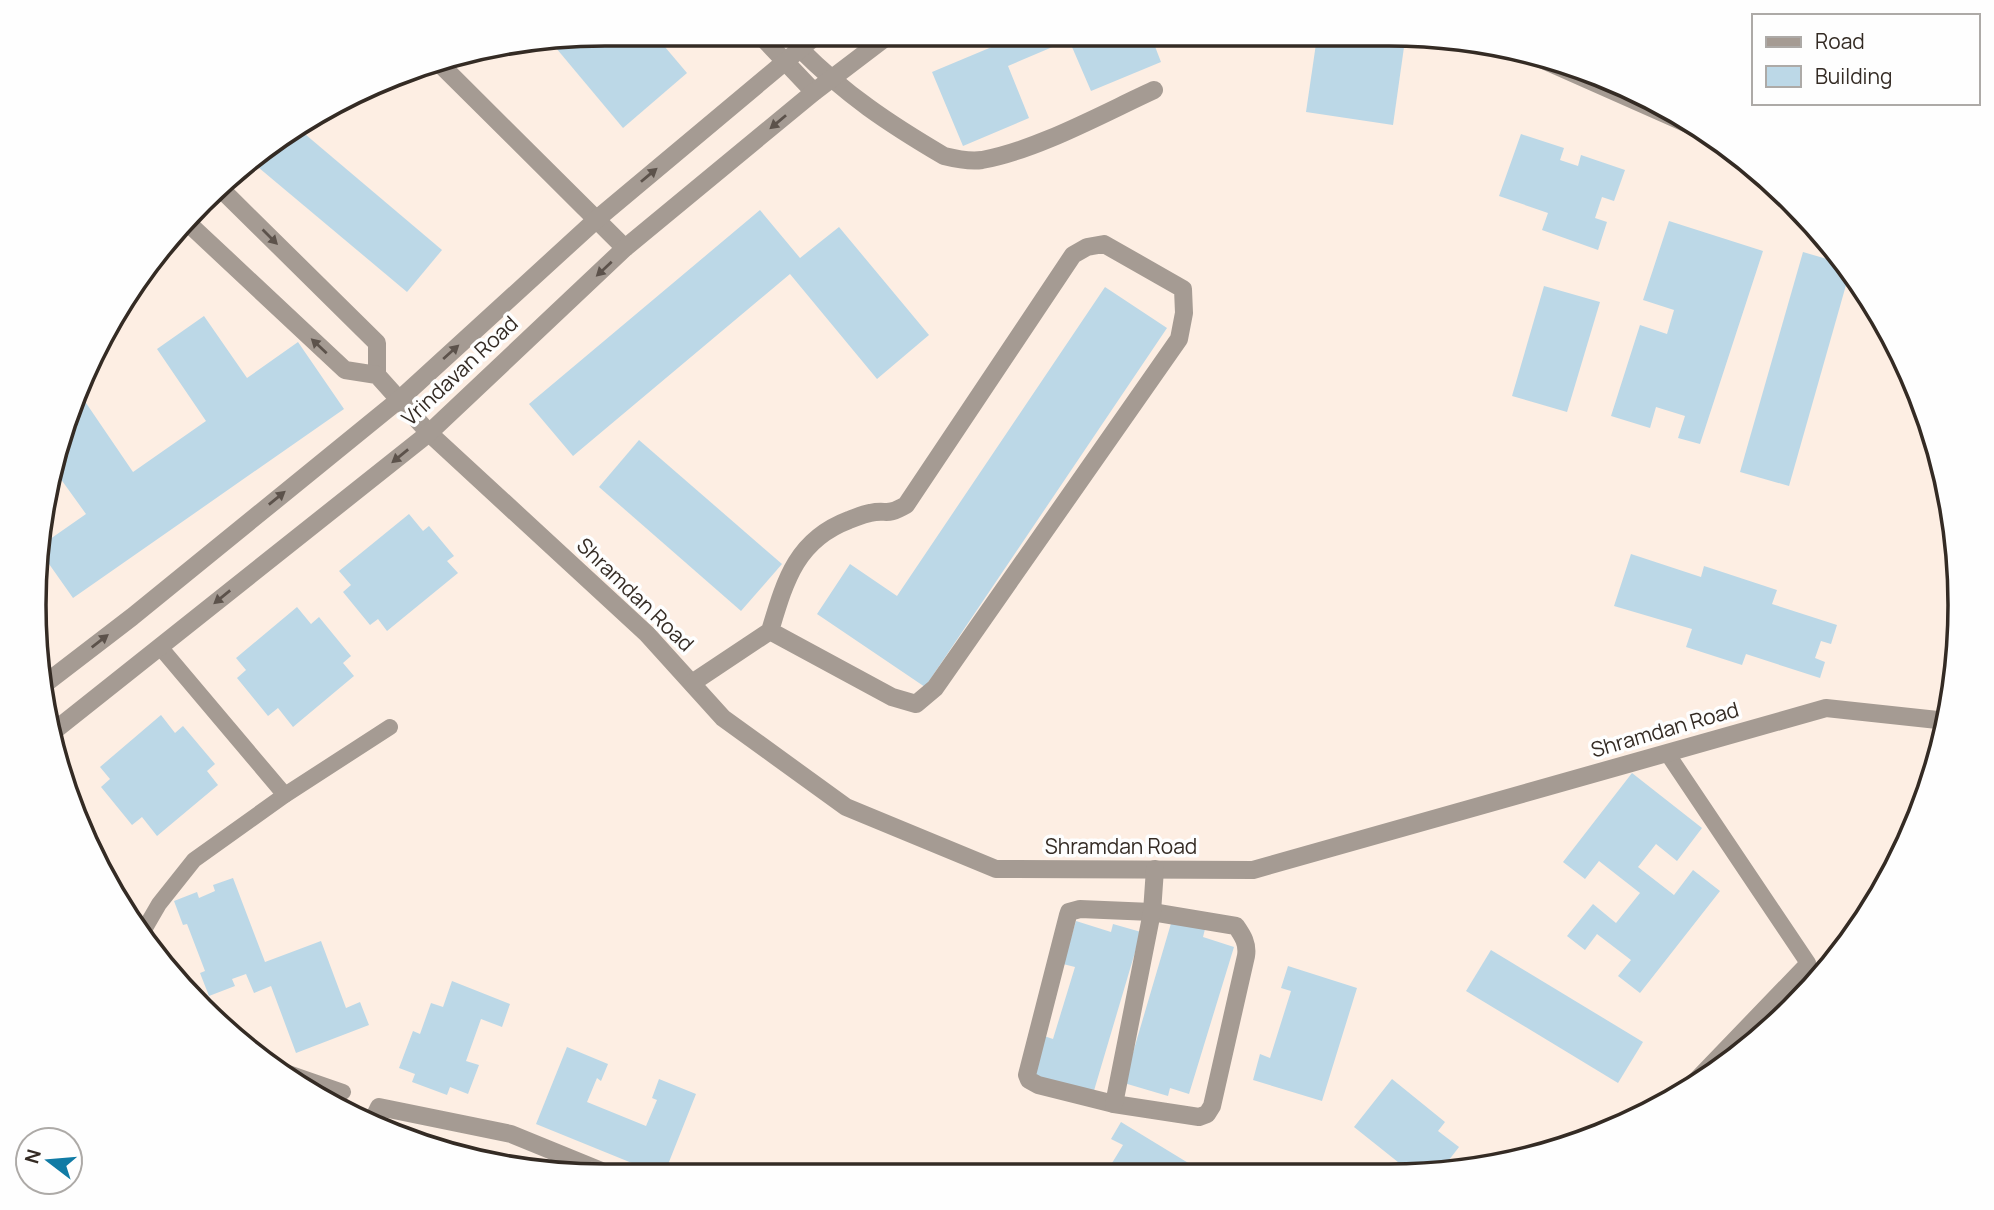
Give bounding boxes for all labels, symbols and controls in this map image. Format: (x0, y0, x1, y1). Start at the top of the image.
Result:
legend (1752, 14, 1980, 105)
text: Road (1815, 27, 1865, 55)
text: Building (1815, 62, 1892, 90)
one-way arrow (769, 114, 786, 129)
one-way arrow (640, 168, 657, 183)
one-way arrow (261, 229, 278, 245)
one-way arrow (595, 260, 612, 277)
street label: Vrindavan Road (395, 309, 523, 431)
one-way arrow (311, 338, 328, 354)
one-way arrow (442, 344, 460, 360)
one-way arrow (392, 448, 410, 463)
one-way arrow (268, 491, 286, 506)
street label: Shramdan Road (571, 531, 700, 657)
one-way arrow (214, 590, 232, 605)
one-way arrow (91, 634, 109, 648)
street label: Shramdan Road (1588, 695, 1742, 764)
street label: Shramdan Road (1045, 832, 1197, 860)
north arrow (14, 1126, 84, 1196)
text: N (18, 1146, 47, 1166)

